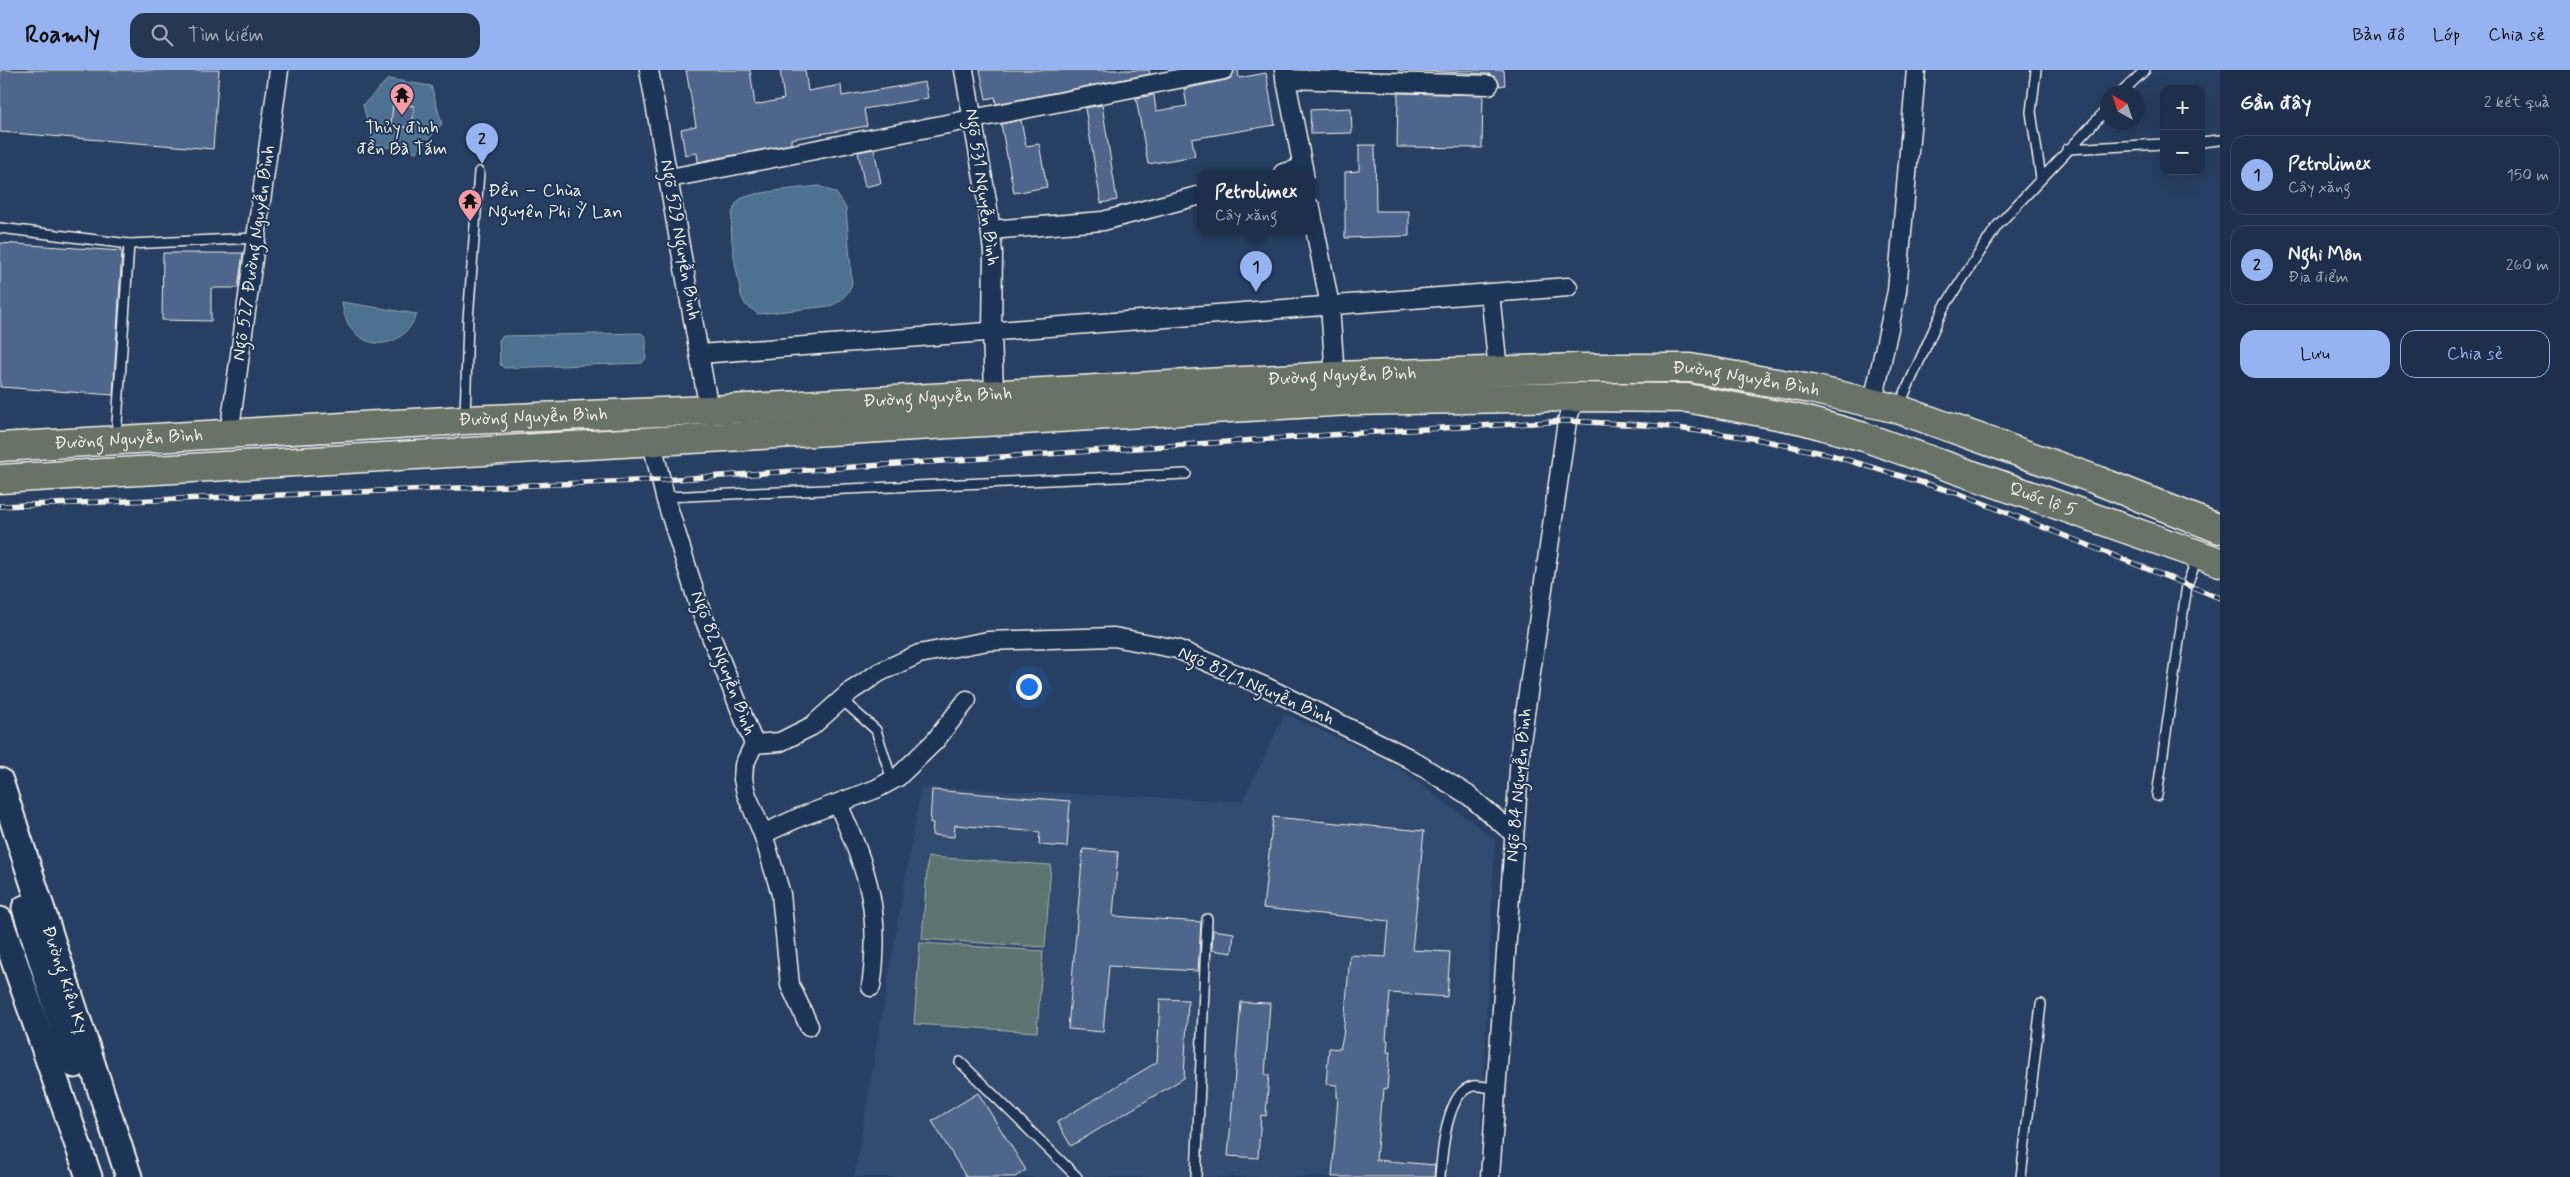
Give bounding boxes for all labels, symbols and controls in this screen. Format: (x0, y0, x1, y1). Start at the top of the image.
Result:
search box (130, 13, 480, 58)
text: Roamly (25, 20, 100, 51)
icon: search (148, 21, 176, 49)
text: Tìm kiếm (188, 23, 264, 48)
text: Bản đồ (2352, 23, 2405, 47)
text: Lớp (2433, 23, 2460, 47)
text: Chia sẻ (2488, 23, 2545, 47)
temple icon: Thủy đình đền Bà Tấm (389, 82, 415, 116)
north arrow (2100, 85, 2145, 130)
map controls (2160, 85, 2205, 175)
button: + (2160, 85, 2205, 130)
text: Gần đây (2240, 89, 2311, 117)
text: 2 kết quả (2484, 92, 2550, 113)
street label: Ngõ 531 Nguyễn Bình (957, 107, 1005, 267)
place label: Thủy đình đền Bà Tấm (357, 116, 447, 161)
pin: 2 (466, 123, 498, 164)
button: − (2160, 130, 2205, 175)
street label: Ngõ 527 Đường Nguyễn Bình (227, 143, 283, 363)
text: Petrolimex (2288, 152, 2371, 177)
street label: Ngõ 529 Nguyễn Bình (652, 158, 706, 323)
text: 1 (2253, 165, 2261, 186)
text: 150 m (2507, 165, 2549, 186)
popup (1197, 170, 1315, 235)
text: Cây xăng (2288, 177, 2351, 198)
place label: Đền – Chùa Nguyên Phi Ỷ Lan (488, 179, 623, 226)
text: Petrolimex (1215, 180, 1297, 205)
temple icon: Đền – Chùa Nguyên Phi Ỷ Lan (457, 188, 483, 222)
text: Cây xăng (1215, 205, 1277, 226)
text: Nghi Môn (2288, 242, 2362, 267)
pin: 1 (1240, 251, 1272, 292)
text: 2 (2253, 255, 2261, 276)
text: 260 m (2506, 255, 2549, 276)
text: Địa điểm (2288, 267, 2349, 288)
button: Lưu (2240, 330, 2390, 378)
button: Chia sẻ (2400, 330, 2550, 378)
street label: Đường Nguyễn Bình (1672, 355, 1822, 403)
street label: Đường Nguyễn Bình (1267, 361, 1417, 392)
street label: Đường Nguyễn Bình (863, 382, 1013, 414)
street label: Đường Nguyễn Bình (458, 402, 608, 433)
street label: Đường Nguyễn Bình (54, 423, 204, 456)
street label: Quốc lộ 5 (2006, 477, 2080, 523)
street label: Ngõ 82 Nguyễn Bình (683, 587, 762, 739)
street label: Ngõ 82/1 Nguyễn Bình (1173, 641, 1338, 733)
your location (1016, 674, 1042, 700)
street label: Ngõ 84 Nguyễn Bình (1500, 707, 1540, 863)
street label: Đường Kiêu Kỵ (36, 923, 94, 1037)

